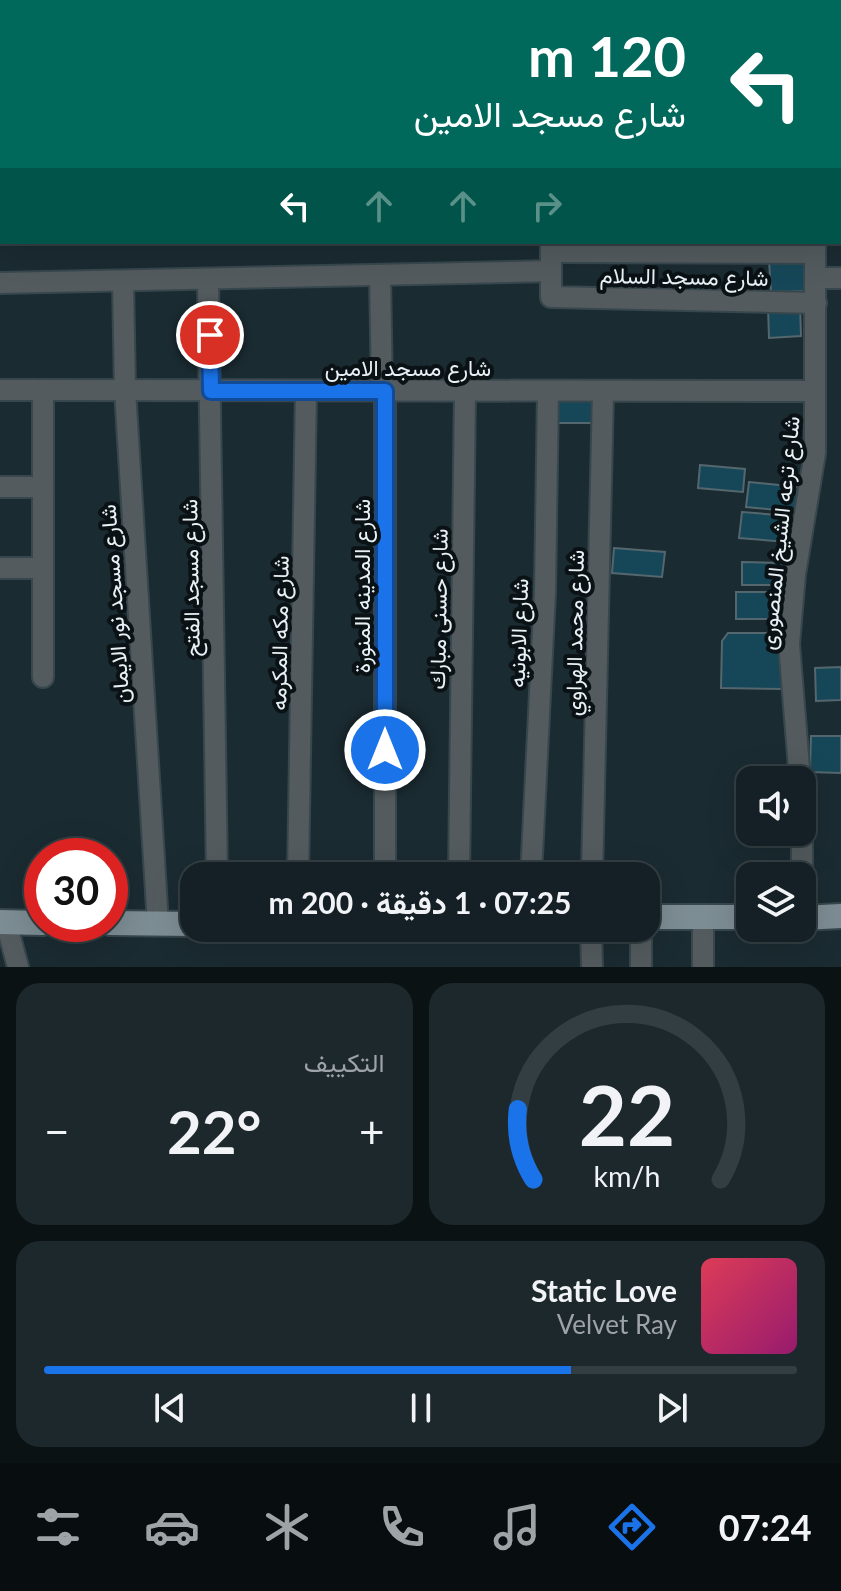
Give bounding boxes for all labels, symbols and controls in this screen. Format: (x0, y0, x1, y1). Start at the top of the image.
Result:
text: 120 m (528, 22, 686, 89)
icon: left (714, 32, 818, 136)
text: شارع مسجد الامين (414, 91, 686, 135)
icon: left (273, 184, 317, 228)
icon: ahead (357, 184, 401, 228)
icon: ahead (441, 184, 485, 228)
icon: right (525, 184, 569, 228)
street label: شارع مسجد السلام (599, 261, 769, 293)
pin (176, 301, 244, 369)
icon: arrive (188, 313, 232, 357)
street label: شارع مسجد الامين (325, 354, 491, 383)
street label: شارع ترعه الشيخ المنصورى (753, 415, 807, 652)
street label: شارع مسجد الفتح (175, 499, 207, 657)
street label: شارع المدينه المنورة (348, 499, 377, 673)
street label: شارع مسجد نور الايمان (94, 503, 136, 704)
street label: شارع حسنى مبارك (423, 528, 455, 690)
street label: شارع محمد الهراوي (559, 550, 595, 716)
street label: شارع مكه المكرمه (264, 555, 296, 711)
street label: شارع الابونيه (503, 578, 535, 688)
position arrow (343, 708, 427, 792)
map controls (736, 766, 816, 942)
button: sound (736, 766, 816, 846)
speed limit sign: 30 (24, 838, 128, 942)
button: layers (736, 862, 816, 942)
text: 07:25 · 1 دقيقة · 200 m (268, 884, 572, 920)
text: التكييف (304, 1046, 385, 1078)
text: 22 (579, 1064, 675, 1164)
text: 22° (167, 1095, 262, 1167)
text: − (44, 1105, 70, 1157)
text: + (359, 1105, 385, 1157)
text: km/h (593, 1159, 660, 1193)
text: Static Love (531, 1272, 677, 1308)
text: Velvet Ray (557, 1308, 677, 1340)
icon: previous (148, 1386, 192, 1430)
icon: pause (399, 1386, 443, 1430)
icon: next (650, 1386, 694, 1430)
icon: filters (30, 1499, 86, 1555)
icon: car (144, 1499, 200, 1555)
icon: climate (259, 1499, 315, 1555)
icon: phone (374, 1499, 430, 1555)
icon: music (489, 1499, 545, 1555)
icon: directions (604, 1499, 660, 1555)
text: 07:24 (719, 1505, 812, 1549)

